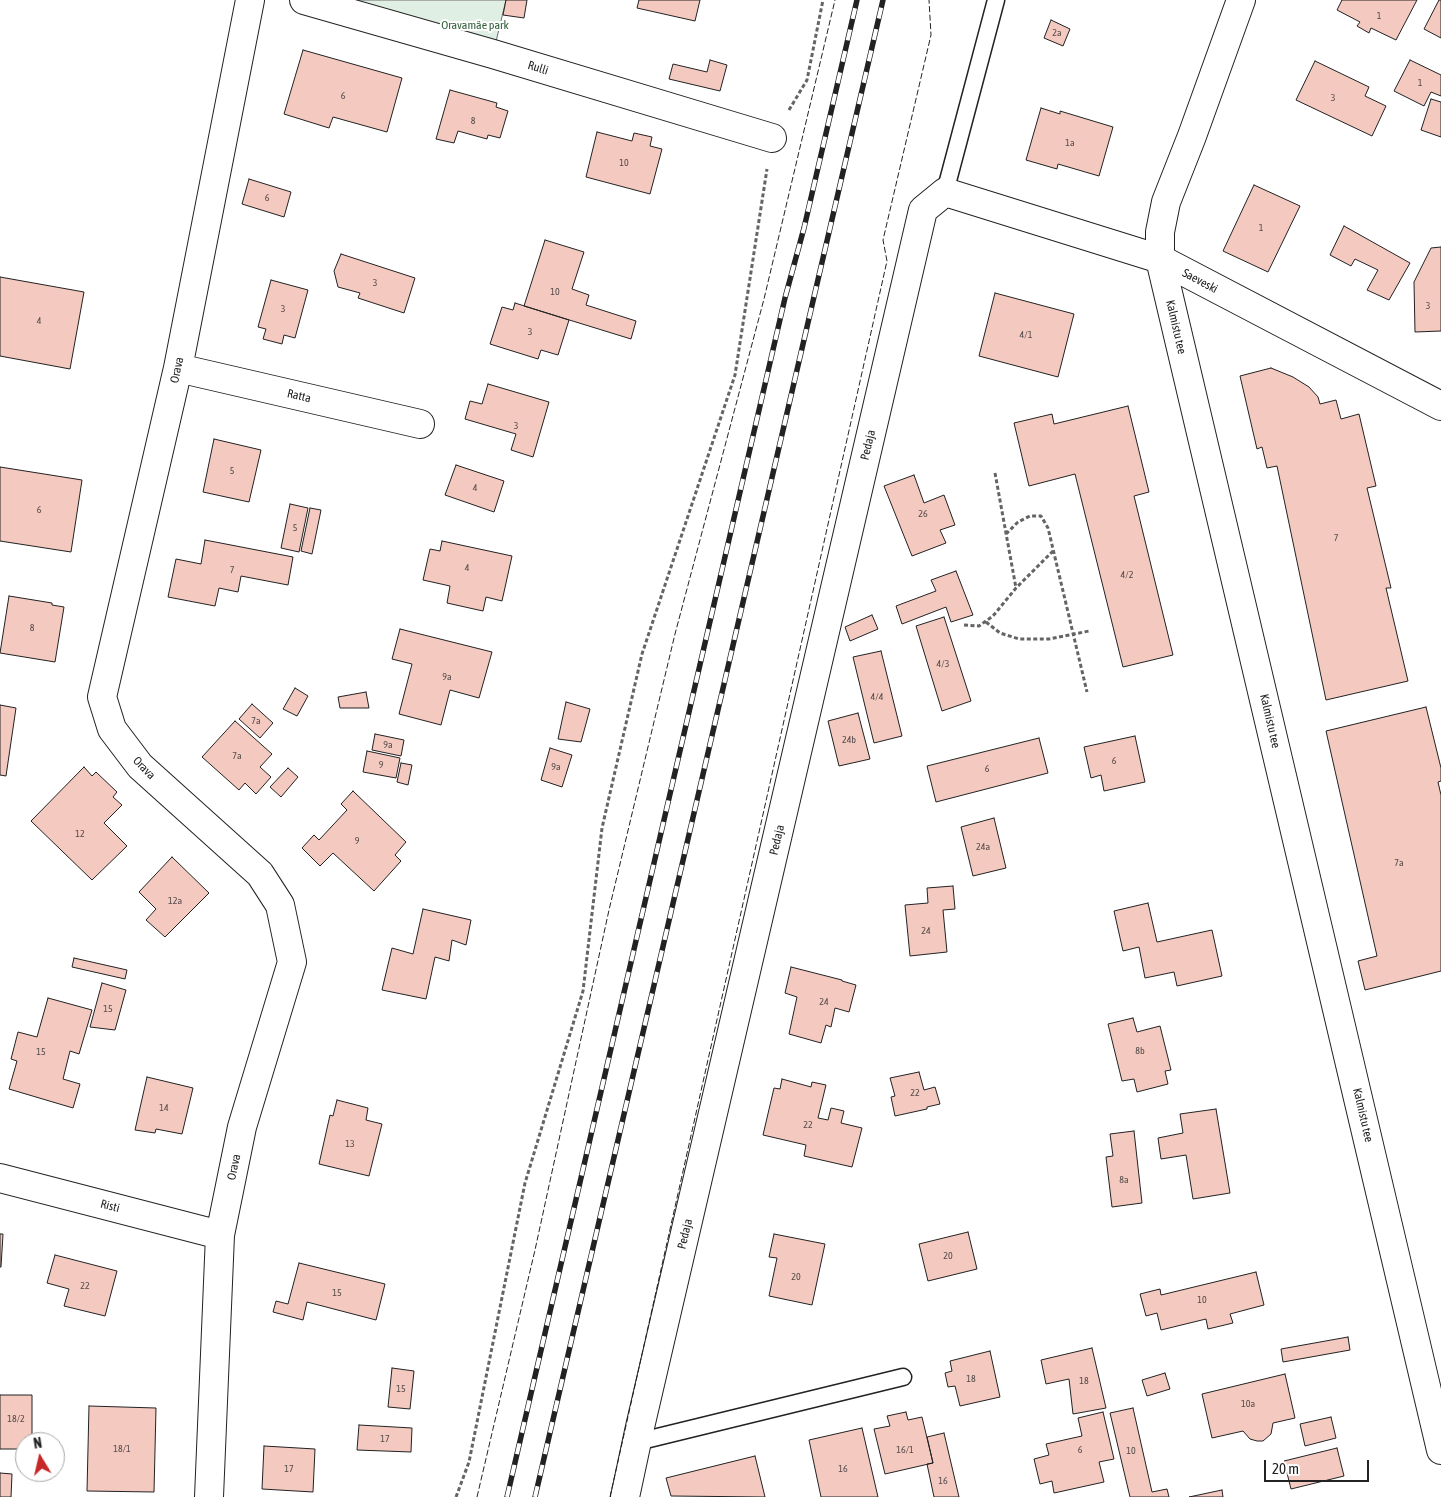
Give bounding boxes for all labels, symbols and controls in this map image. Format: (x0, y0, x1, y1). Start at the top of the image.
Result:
house number: 1 (1377, 10, 1381, 22)
park label: Oravamäe park (441, 18, 509, 32)
house number: 2a (1052, 27, 1062, 39)
street label: Rulli (526, 58, 550, 78)
house number: 1 (1418, 77, 1422, 89)
house number: 6 (341, 90, 345, 102)
house number: 3 (1331, 92, 1335, 104)
house number: 8 (471, 115, 475, 127)
house number: 1a (1065, 137, 1075, 149)
house number: 10 (619, 157, 629, 169)
house number: 6 (265, 192, 269, 204)
house number: 1 (1259, 222, 1263, 234)
street label: Saeveski (1180, 266, 1220, 296)
house number: 3 (373, 277, 377, 289)
house number: 10 (550, 286, 560, 298)
street label: Kalmistu tee (1163, 299, 1189, 355)
house number: 3 (1426, 300, 1430, 312)
house number: 3 (281, 303, 285, 315)
house number: 4 (37, 315, 41, 327)
house number: 3 (528, 326, 532, 338)
house number: 4/1 (1020, 329, 1032, 341)
street label: Orava (167, 356, 187, 384)
street label: Ratta (286, 386, 312, 406)
house number: 3 (514, 420, 518, 432)
street label: Pedaja (858, 428, 878, 462)
house number: 5 (230, 465, 234, 477)
house number: 4 (473, 482, 477, 494)
house number: 6 (37, 504, 41, 516)
house number: 26 (918, 508, 928, 520)
house number: 5 (293, 522, 297, 534)
house number: 7 (1334, 532, 1338, 544)
house number: 4 (465, 562, 469, 574)
house number: 7 (230, 564, 234, 576)
house number: 4/2 (1121, 569, 1133, 581)
house number: 8 (30, 622, 34, 634)
house number: 4/3 (937, 658, 949, 670)
house number: 9a (442, 671, 452, 683)
house number: 4/4 (871, 691, 883, 703)
street label: Kalmistu tee (1257, 693, 1283, 749)
house number: 7a (251, 715, 261, 727)
house number: 24b (842, 734, 856, 746)
house number: 9a (383, 739, 393, 751)
house number: 7a (232, 750, 242, 762)
street label: Orava (130, 754, 158, 782)
house number: 6 (1112, 755, 1116, 767)
house number: 9 (379, 759, 383, 771)
house number: 9a (551, 761, 561, 773)
house number: 6 (985, 763, 989, 775)
street label: Pedaja (767, 823, 787, 857)
house number: 12 (75, 828, 85, 840)
house number: 9 (355, 835, 359, 847)
house number: 24a (976, 841, 990, 853)
house number: 7a (1394, 857, 1404, 869)
house number: 12a (168, 895, 182, 907)
house number: 24 (921, 925, 931, 937)
house number: 24 (819, 996, 829, 1008)
house number: 15 (103, 1003, 113, 1015)
house number: 8b (1135, 1045, 1145, 1057)
house number: 15 (36, 1046, 46, 1058)
house number: 22 (910, 1087, 920, 1099)
street label: Kalmistu tee (1350, 1087, 1376, 1143)
house number: 14 (159, 1102, 169, 1114)
house number: 22 (803, 1119, 813, 1131)
house number: 13 (345, 1138, 355, 1150)
street label: Orava (224, 1153, 244, 1181)
house number: 8a (1119, 1174, 1129, 1186)
street label: Risti (99, 1197, 121, 1215)
street label: Pedaja (675, 1217, 695, 1251)
house number: 20 (943, 1250, 953, 1262)
house number: 20 (791, 1271, 801, 1283)
house number: 22 (80, 1280, 90, 1292)
house number: 15 (332, 1287, 342, 1299)
house number: 10 (1197, 1294, 1207, 1306)
house number: 18 (966, 1373, 976, 1385)
house number: 18 (1079, 1375, 1089, 1387)
house number: 15 (396, 1383, 406, 1395)
house number: 10a (1241, 1398, 1255, 1410)
house number: 18/2 (7, 1413, 25, 1425)
north arrow (15, 1432, 65, 1482)
house number: 17 (380, 1433, 390, 1445)
text: N (32, 1435, 43, 1452)
house number: 18/1 (113, 1443, 131, 1455)
house number: 16/1 (896, 1444, 914, 1456)
house number: 6 (1078, 1444, 1082, 1456)
house number: 10 (1126, 1445, 1136, 1457)
scale bar (1266, 1450, 1371, 1482)
text: 20 m (1272, 1460, 1299, 1477)
house number: 17 (284, 1463, 294, 1475)
house number: 16 (838, 1463, 848, 1475)
house number: 16 (938, 1475, 948, 1487)

